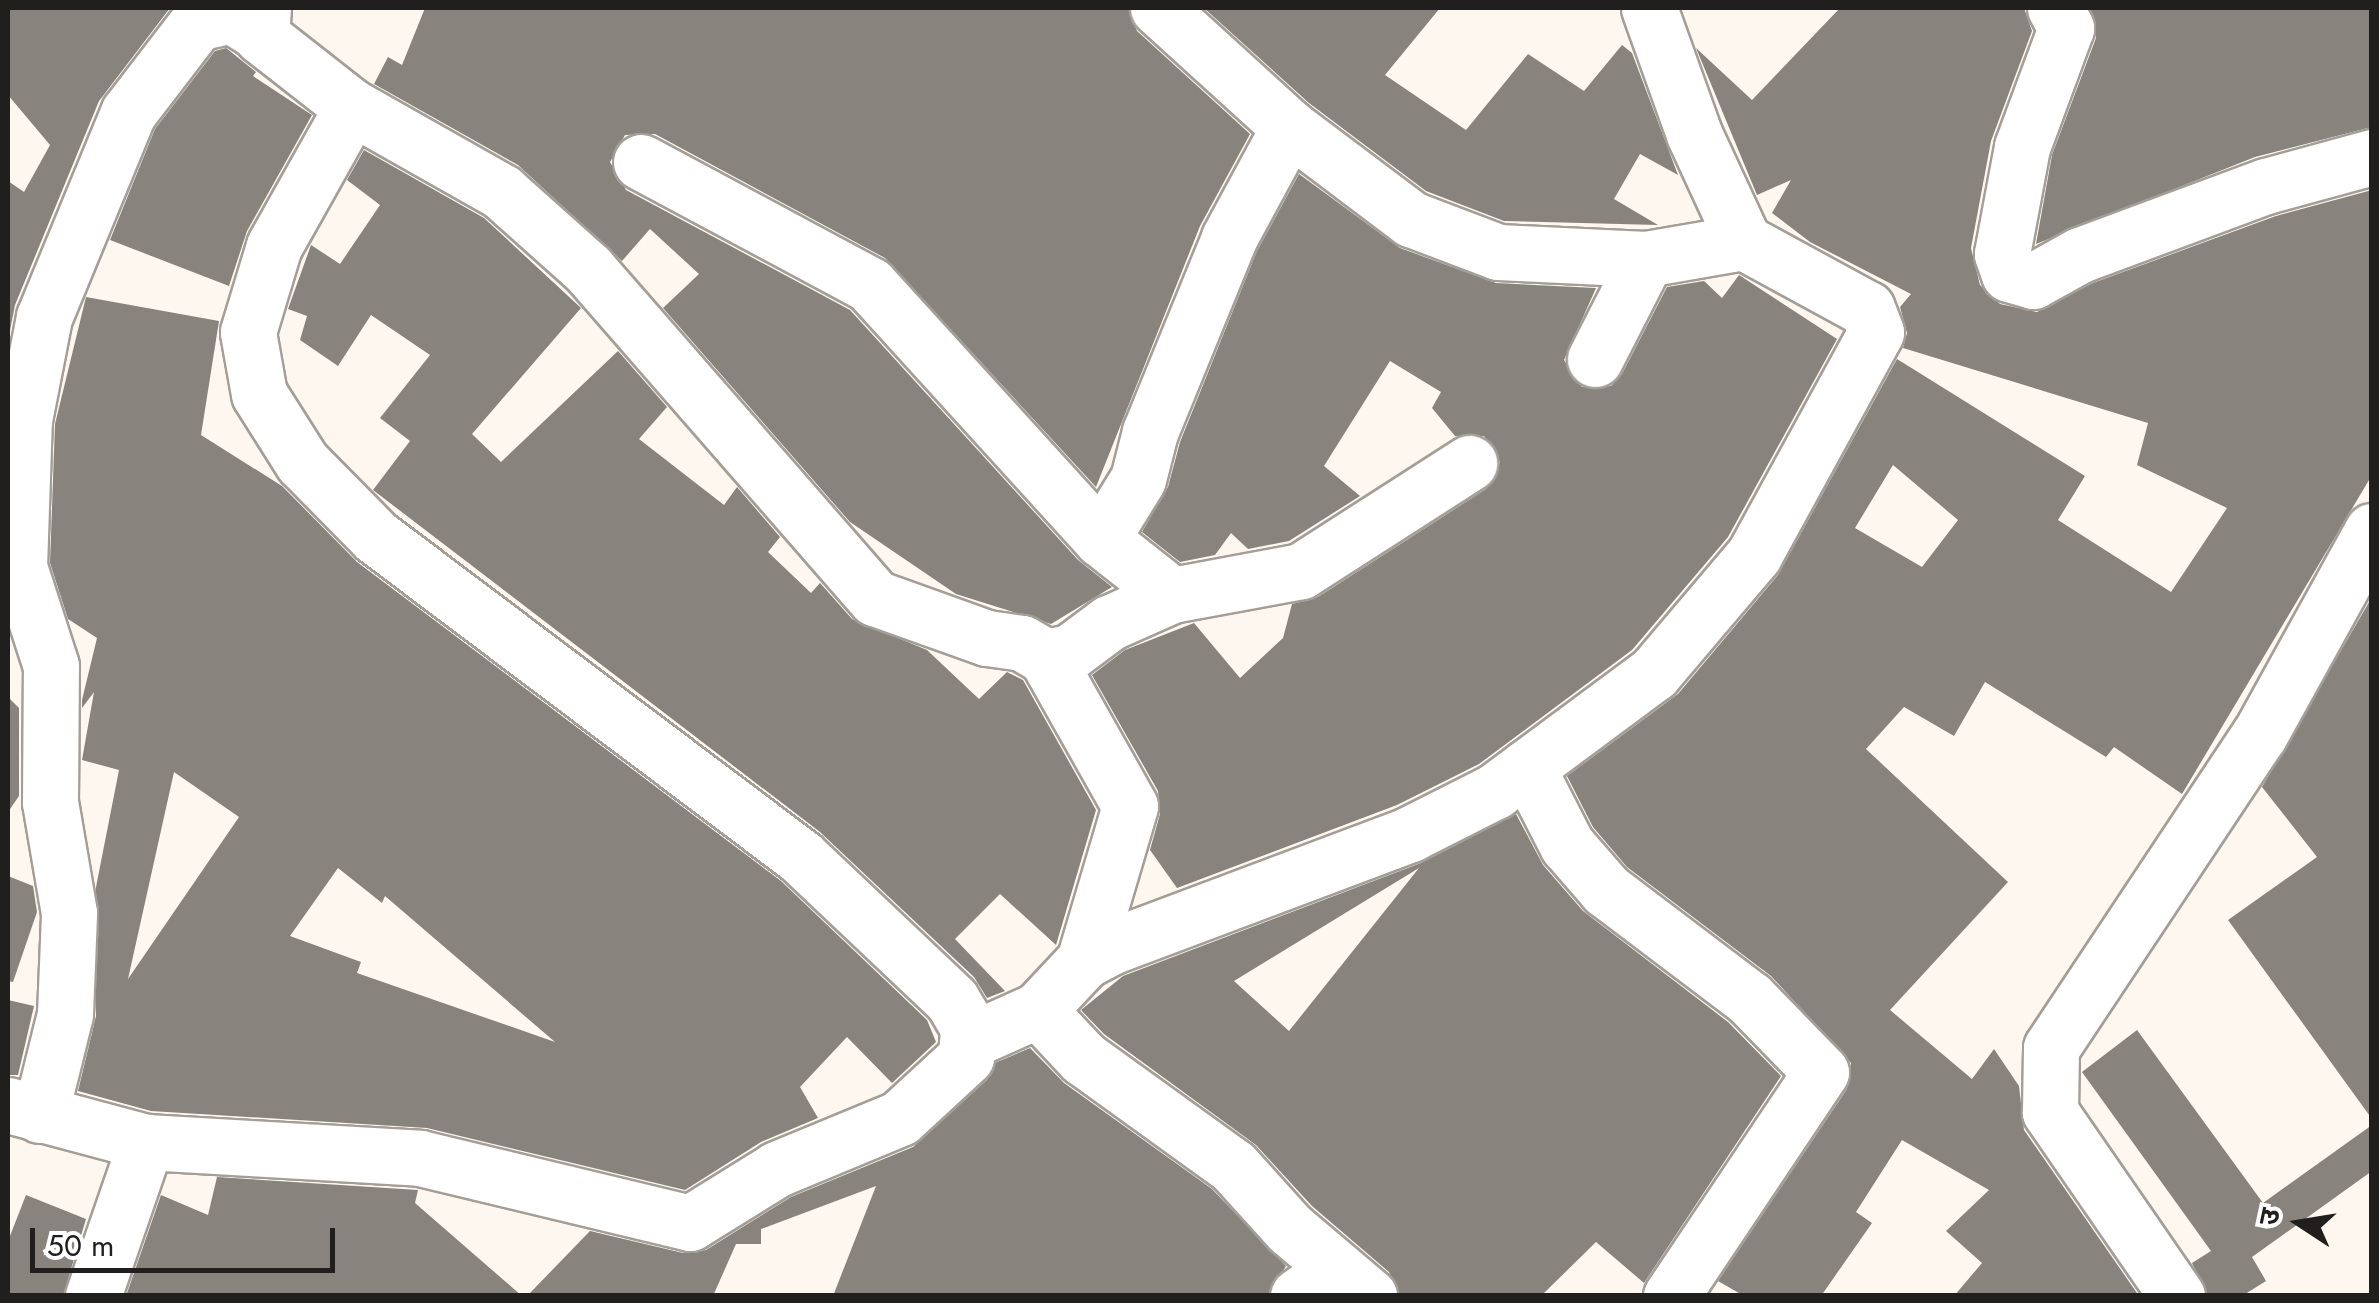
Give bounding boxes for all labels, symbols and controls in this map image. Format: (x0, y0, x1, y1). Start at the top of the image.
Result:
north arrow (2249, 1173, 2349, 1273)
text: उ (2247, 1204, 2291, 1229)
scale bar (35, 1208, 340, 1270)
text: 50 m (47, 1224, 114, 1267)

